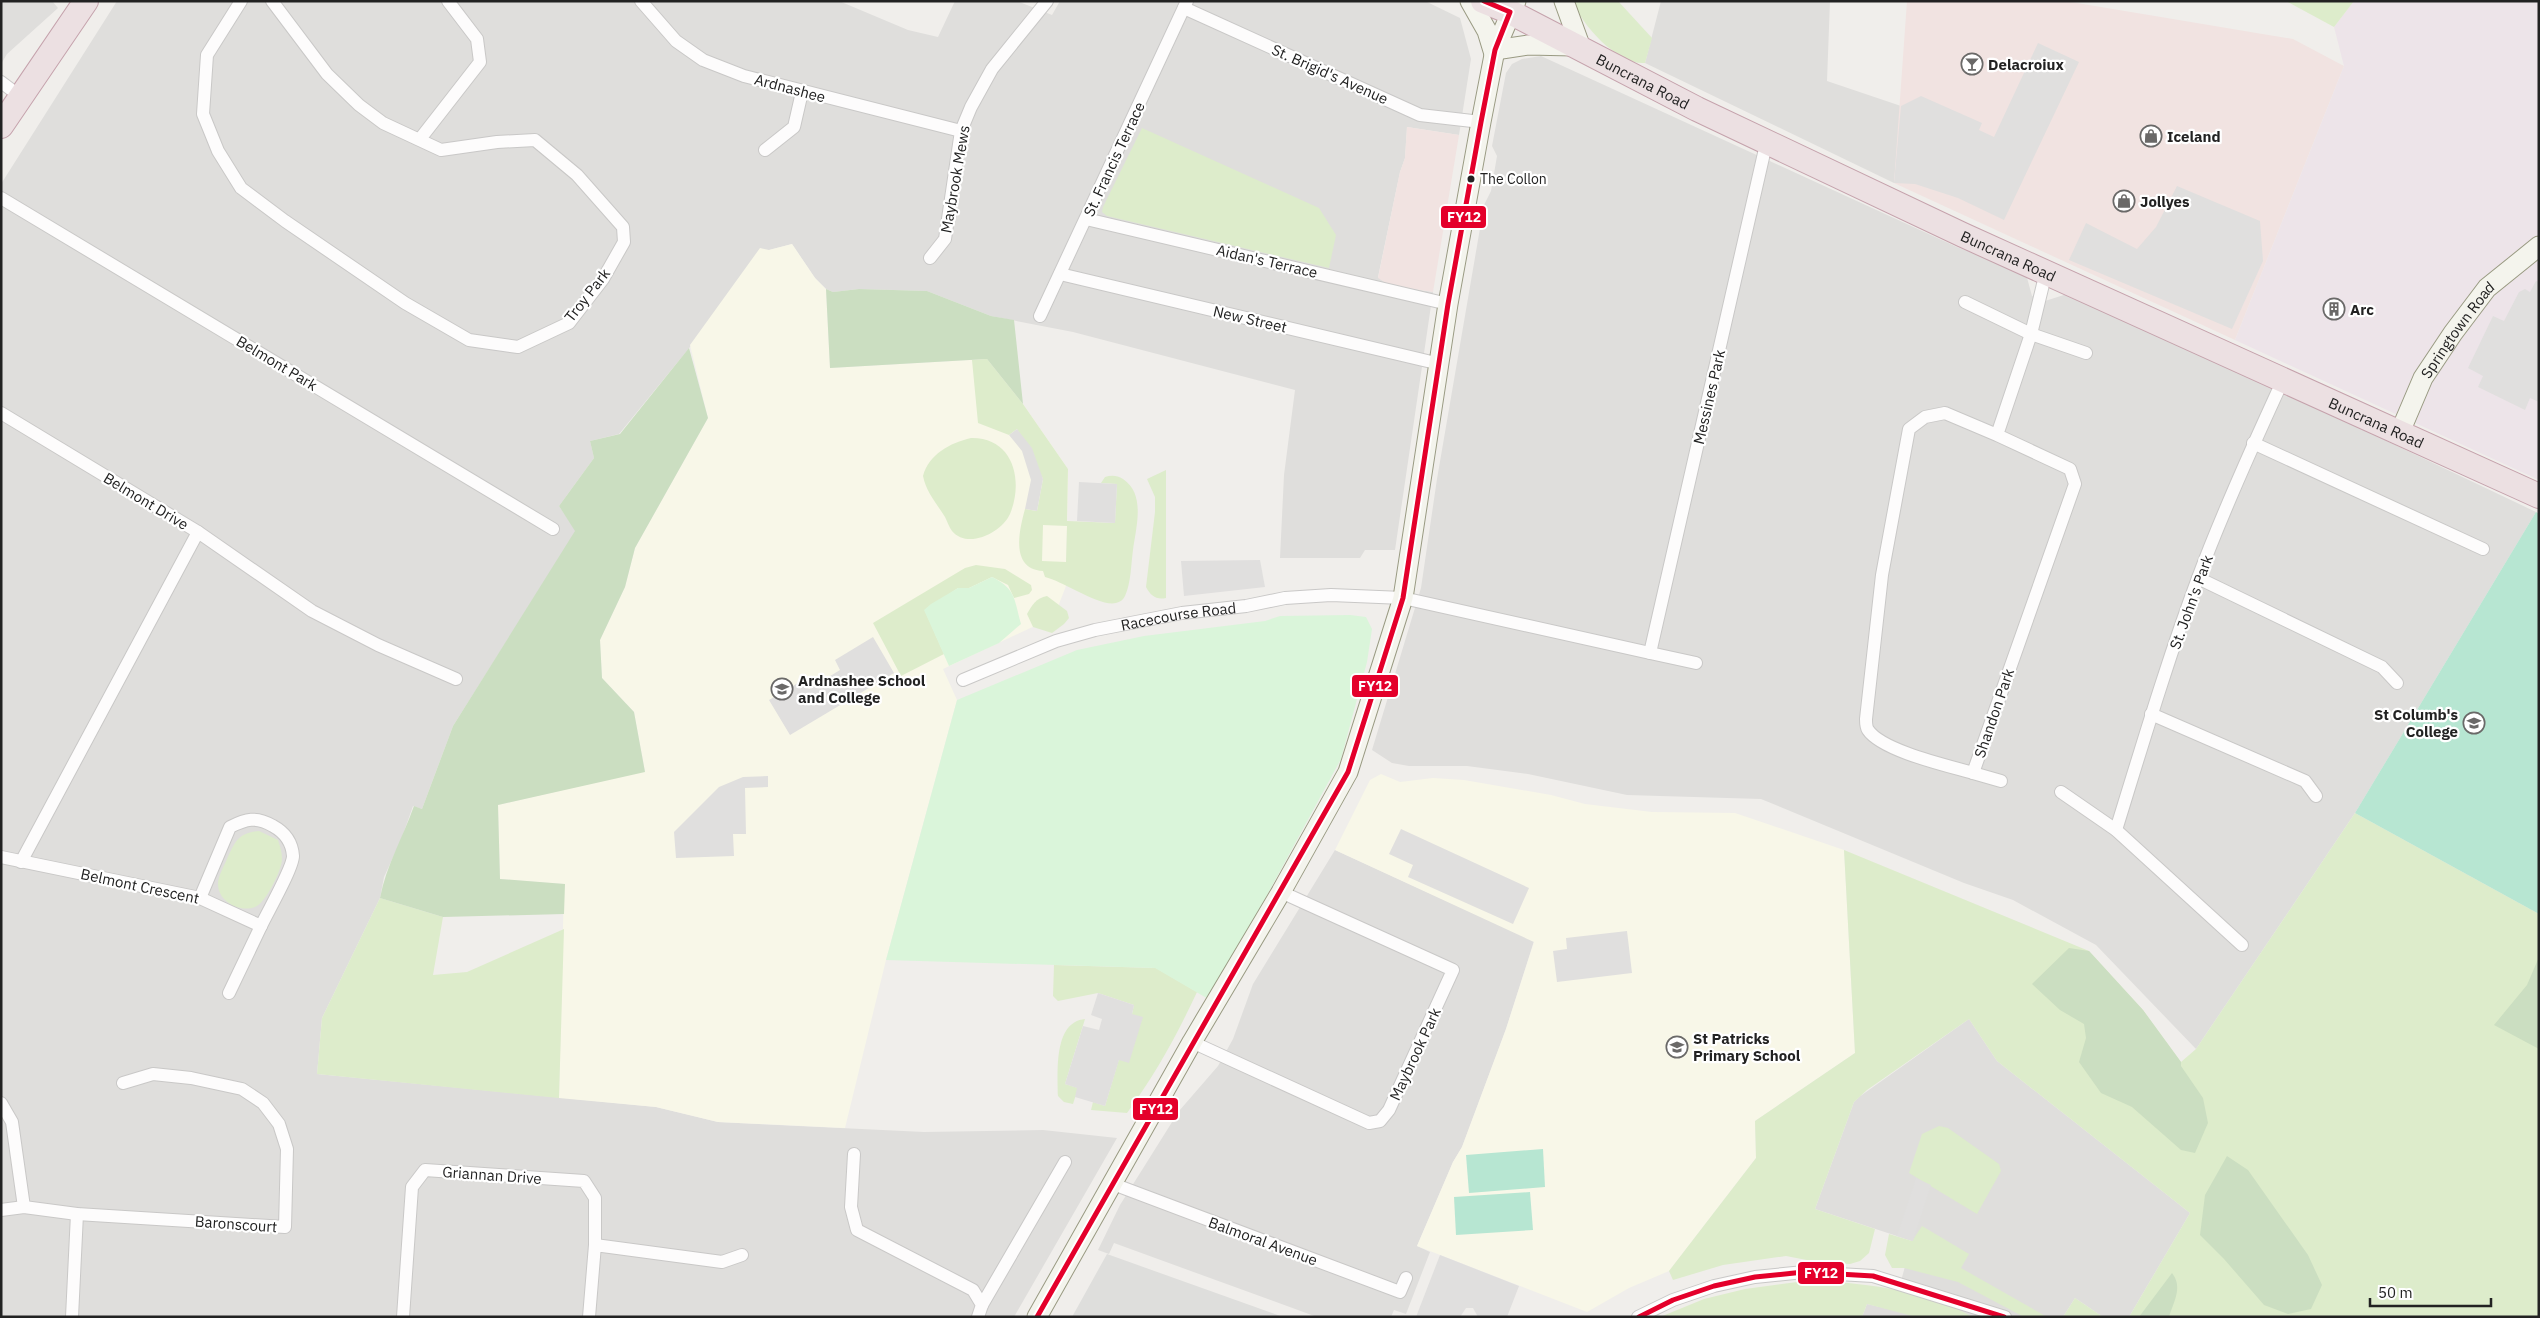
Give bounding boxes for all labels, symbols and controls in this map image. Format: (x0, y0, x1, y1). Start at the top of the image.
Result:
street label: St. Brigid's Avenue (1269, 40, 1391, 108)
street label: Buncrana Road (1593, 49, 1693, 113)
bar icon: Delacroiux (1960, 52, 1984, 76)
place label: Delacroiux (1988, 55, 2064, 74)
street label: Ardnashee (752, 69, 828, 107)
street label: St. Francis Terrace (1079, 99, 1149, 219)
street label: Maybrook Mews (936, 124, 974, 234)
shop icon: Iceland (2139, 124, 2163, 148)
place label: Iceland (2167, 127, 2221, 146)
place label: The Collon (1480, 170, 1547, 188)
marker: The Collon (1466, 174, 1476, 184)
shop icon: Jollyes (2112, 189, 2136, 213)
place label: Jollyes (2140, 192, 2190, 211)
line badge: FY12 (1440, 205, 1487, 229)
text: FY12 (1447, 208, 1481, 226)
street label: Buncrana Road (1958, 226, 2059, 285)
street label: Aidan's Terrace (1215, 240, 1319, 282)
street label: Troy Park (560, 264, 614, 326)
street label: Springtown Road (2416, 277, 2498, 382)
building icon: Arc (2322, 297, 2346, 321)
place label: Arc (2350, 300, 2374, 319)
street label: New Street (1211, 301, 1289, 337)
street label: Belmont Park (233, 331, 321, 395)
street label: Messines Park (1689, 348, 1729, 446)
street label: Buncrana Road (2326, 393, 2427, 452)
street label: Belmont Drive (100, 468, 192, 534)
street label: St. John's Park (2165, 552, 2217, 652)
street label: Racecourse Road (1119, 598, 1237, 634)
street label: Shandon Park (1970, 666, 2018, 760)
place label: Ardnashee School and College (798, 671, 926, 707)
line badge: FY12 (1351, 674, 1399, 698)
school or university icon: Ardnashee School and College (770, 677, 794, 701)
text: FY12 (1358, 677, 1392, 695)
place label: St Columb's College (2374, 705, 2458, 741)
school or university icon: St Columb's College (2462, 711, 2486, 735)
street label: Belmont Crescent (79, 864, 201, 908)
street label: Maybrook Park (1385, 1004, 1445, 1103)
place label: St Patricks Primary School (1693, 1029, 1801, 1065)
school or university icon: St Patricks Primary School (1665, 1035, 1689, 1059)
line badge: FY12 (1132, 1097, 1179, 1121)
text: FY12 (1139, 1100, 1173, 1118)
street label: Griannan Drive (442, 1162, 542, 1188)
street label: Baronscourt (194, 1212, 278, 1236)
street label: Balmoral Avenue (1206, 1212, 1320, 1270)
line badge: FY12 (1797, 1261, 1845, 1285)
text: FY12 (1804, 1264, 1838, 1282)
scale bar (2370, 1276, 2491, 1308)
text: 50 m (2378, 1283, 2413, 1302)

